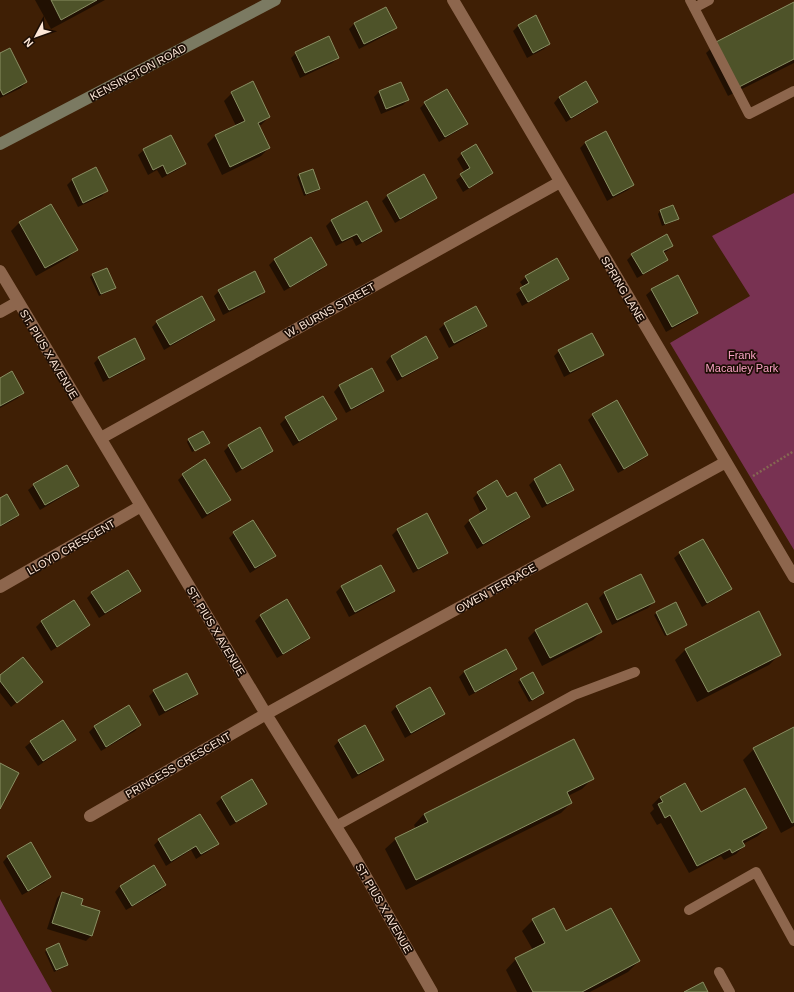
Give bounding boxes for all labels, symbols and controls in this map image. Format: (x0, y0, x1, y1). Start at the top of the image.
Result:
north arrow (16, 16, 56, 56)
text: N (21, 36, 36, 49)
street label: KENSINGTON ROAD (88, 41, 188, 103)
street label: SPRING LANE (599, 254, 647, 324)
street label: W. BURNS STREET (283, 280, 377, 340)
street label: ST. PIUS X AVENUE (18, 307, 80, 401)
park label: Frank Macauley Park (706, 349, 779, 374)
street label: LLOYD CRESCENT (25, 517, 117, 577)
street label: OWEN TERRACE (454, 561, 538, 615)
street label: ST. PIUS X AVENUE (185, 584, 247, 678)
street label: PRINCESS CRESCENT (123, 730, 233, 800)
street label: ST. PIUS X AVENUE (353, 861, 415, 955)

